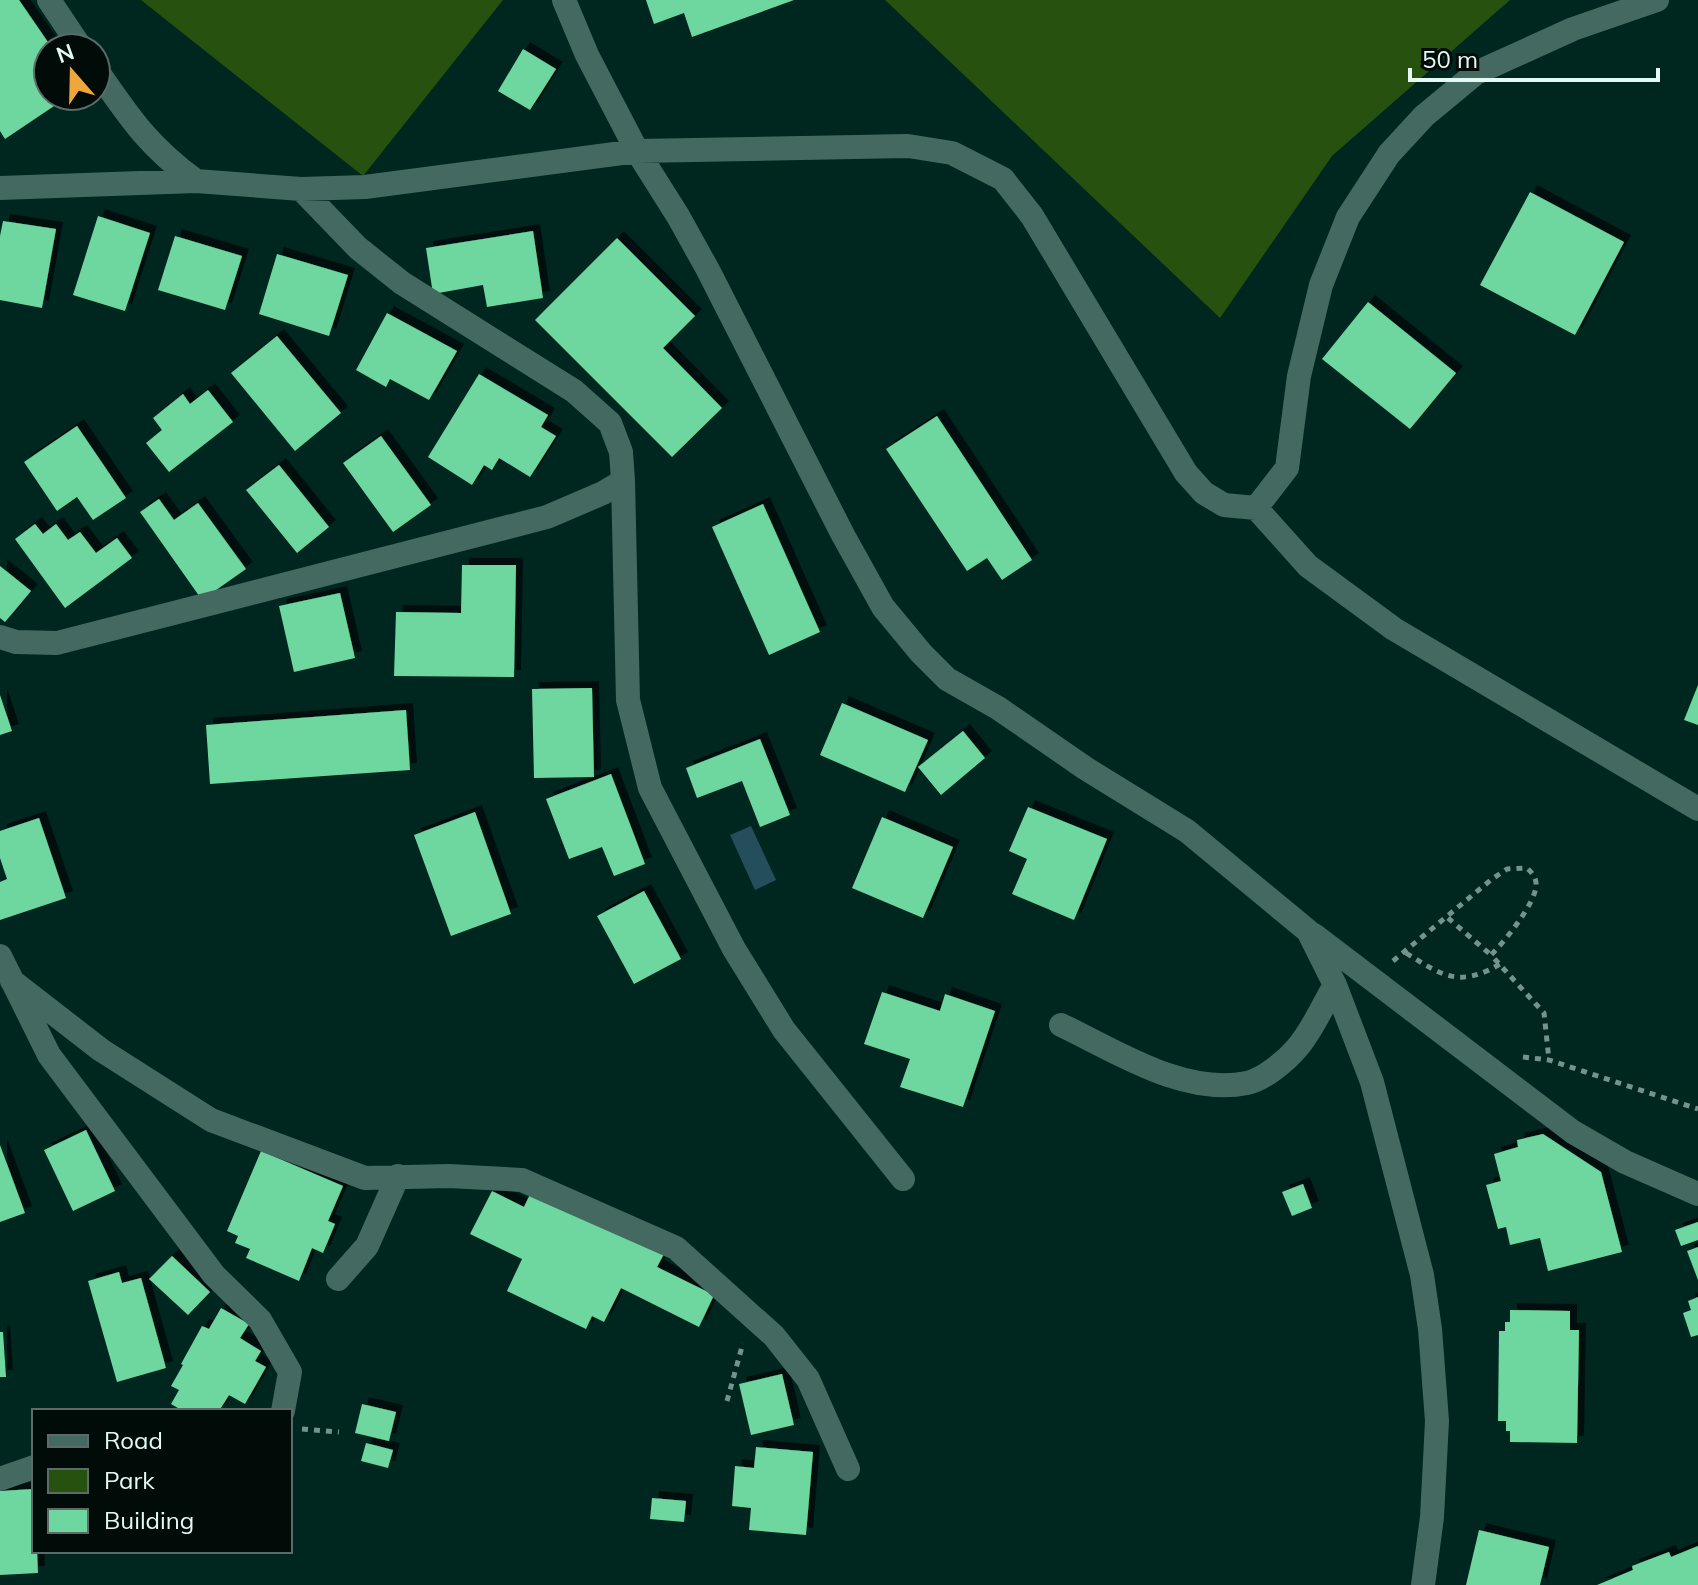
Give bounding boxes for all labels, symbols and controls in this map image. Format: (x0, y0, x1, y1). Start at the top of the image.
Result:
north arrow (32, 32, 112, 112)
scale bar (1410, 32, 1658, 82)
text: N (53, 37, 78, 69)
text: 50 m (1422, 44, 1478, 74)
legend (32, 1409, 292, 1553)
text: Road (104, 1425, 163, 1455)
text: Park (104, 1465, 155, 1495)
text: Building (104, 1505, 194, 1535)

